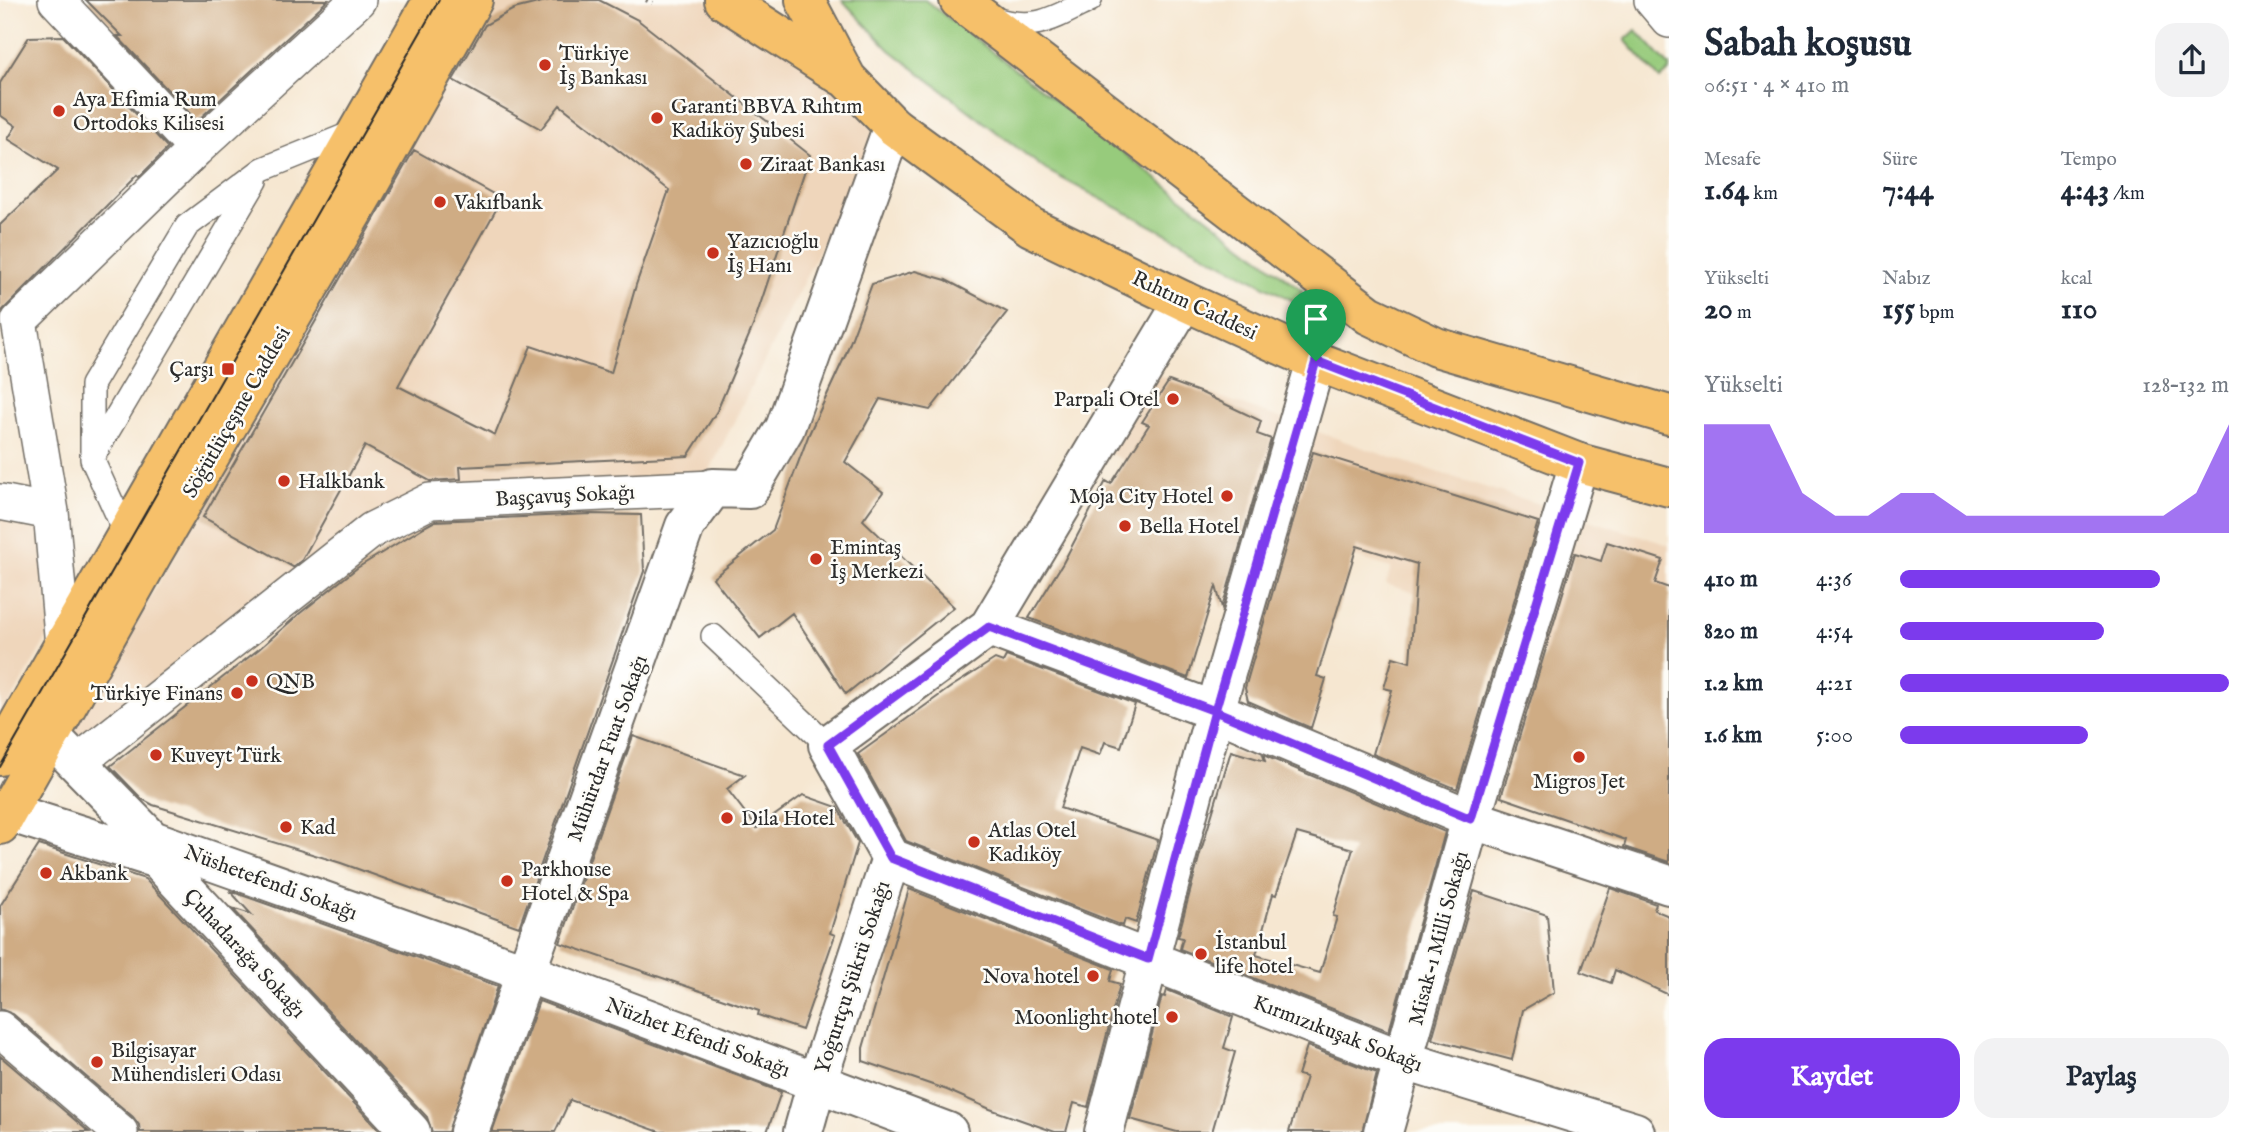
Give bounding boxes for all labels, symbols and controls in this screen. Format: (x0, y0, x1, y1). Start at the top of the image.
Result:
text: Sabah koşusu (1704, 21, 1912, 69)
button: share (2155, 23, 2229, 97)
place label: Türkiye İş Bankası (559, 41, 647, 92)
marker: Türkiye İş Bankası (537, 57, 553, 73)
text: 06:51 · 4 × 410 m (1704, 71, 1849, 100)
place label: Aya Efimia Rum Ortodoks Kilisesi (72, 87, 224, 138)
place label: Garanti BBVA Rıhtım Kadıköy Şubesi (671, 94, 863, 145)
marker: Aya Efimia Rum Ortodoks Kilisesi (51, 103, 67, 119)
marker: Garanti BBVA Rıhtım Kadıköy Şubesi (649, 110, 665, 126)
text: Mesafe (1704, 148, 1761, 172)
text: Süre (1882, 148, 1918, 172)
text: Tempo (2061, 148, 2117, 172)
place label: Ziraat Bankası (760, 152, 885, 179)
marker: Ziraat Bankası (738, 156, 754, 172)
text: 1.64 (1704, 172, 1749, 210)
text: 7:44 (1882, 172, 1934, 210)
text: 4:43 (2061, 172, 2109, 210)
text: km (1749, 182, 1778, 206)
text: /km (2109, 182, 2145, 206)
place label: Vakıfbank (453, 190, 543, 217)
marker: Vakıfbank (432, 194, 448, 210)
place label: Yazıcıoğlu İş Hanı (727, 229, 819, 280)
marker: Yazıcıoğlu İş Hanı (705, 245, 721, 261)
street label: Rıhtım Caddesi (1127, 266, 1261, 347)
text: Yükselti (1704, 267, 1769, 291)
text: Nabız (1882, 267, 1931, 291)
text: kcal (2061, 267, 2092, 291)
pin (1286, 289, 1346, 361)
text: 20 (1704, 291, 1733, 329)
text: 155 (1882, 291, 1915, 329)
text: 110 (2061, 291, 2098, 329)
icon: arrive (1297, 300, 1335, 338)
text: m (1733, 301, 1752, 325)
text: bpm (1915, 301, 1954, 325)
street label: Söğütlüçeşme Caddesi (177, 322, 297, 503)
place label: Çarşı (169, 357, 214, 384)
marker: Çarşı (220, 361, 236, 377)
text: Yükselti (1704, 371, 1783, 400)
text: 128–132 m (2142, 371, 2229, 400)
place label: Parpali Otel (1054, 387, 1159, 414)
marker: Parpali Otel (1165, 391, 1181, 407)
place label: Halkbank (298, 469, 386, 496)
marker: Halkbank (276, 473, 292, 489)
street label: Başçavuş Sokağı (495, 479, 636, 514)
place label: Moja City Hotel (1069, 484, 1213, 511)
marker: Moja City Hotel (1219, 488, 1235, 504)
place label: Bella Hotel (1139, 514, 1240, 541)
marker: Bella Hotel (1117, 518, 1133, 534)
place label: Emintaş İş Merkezi (830, 535, 924, 586)
marker: Emintaş İş Merkezi (808, 551, 824, 567)
text: 410 m (1704, 565, 1758, 594)
text: 4:36 (1816, 565, 1852, 594)
text: 820 m (1704, 617, 1758, 646)
text: 4:54 (1816, 617, 1853, 646)
street label: Mühürdar Fuat Sokağı (562, 651, 655, 846)
place label: QNB (266, 669, 315, 696)
text: 1.2 km (1704, 669, 1763, 698)
text: 4:21 (1816, 669, 1853, 698)
marker: QNB (244, 673, 260, 689)
place label: Türkiye Finans (91, 681, 223, 708)
marker: Türkiye Finans (229, 685, 245, 701)
text: 1.6 km (1704, 721, 1762, 750)
text: 5:00 (1816, 721, 1853, 750)
place label: Kuveyt Türk (170, 743, 282, 770)
marker: Kuveyt Türk (148, 747, 164, 763)
marker: Migros Jet (1571, 749, 1587, 765)
place label: Migros Jet (1533, 769, 1625, 796)
place label: Dila Hotel (741, 806, 835, 833)
marker: Dila Hotel (719, 810, 735, 826)
place label: Kad (300, 815, 336, 842)
place label: Atlas Otel Kadıköy (987, 818, 1076, 869)
marker: Kad (278, 819, 294, 835)
marker: Atlas Otel Kadıköy (966, 834, 982, 850)
street label: Nüshetefendi Sokağı (180, 840, 361, 927)
street label: Misak-ı Milli Sokağı (1403, 848, 1476, 1029)
place label: Parkhouse Hotel & Spa (521, 857, 630, 908)
place label: Akbank (59, 861, 129, 888)
marker: Akbank (38, 865, 54, 881)
marker: Parkhouse Hotel & Spa (499, 873, 515, 889)
street label: Yoğurtçu Şükrü Sokağı (809, 878, 897, 1077)
street label: Çuhadarağa Sokağı (177, 884, 311, 1025)
place label: İstanbul life hotel (1215, 930, 1293, 981)
marker: İstanbul life hotel (1193, 946, 1209, 962)
place label: Nova hotel (982, 964, 1079, 991)
marker: Nova hotel (1085, 968, 1101, 984)
street label: Kırmızıkuşak Sokağı (1249, 990, 1426, 1079)
street label: Nüzhet Efendi Sokağı (602, 992, 793, 1084)
place label: Moonlight hotel (1014, 1005, 1158, 1032)
marker: Moonlight hotel (1164, 1009, 1180, 1025)
place label: Bilgisayar Mühendisleri Odası (111, 1038, 281, 1089)
button: Kaydet (1704, 1038, 1960, 1118)
button: Paylaş (1974, 1038, 2229, 1118)
marker: Bilgisayar Mühendisleri Odası (89, 1054, 105, 1070)

